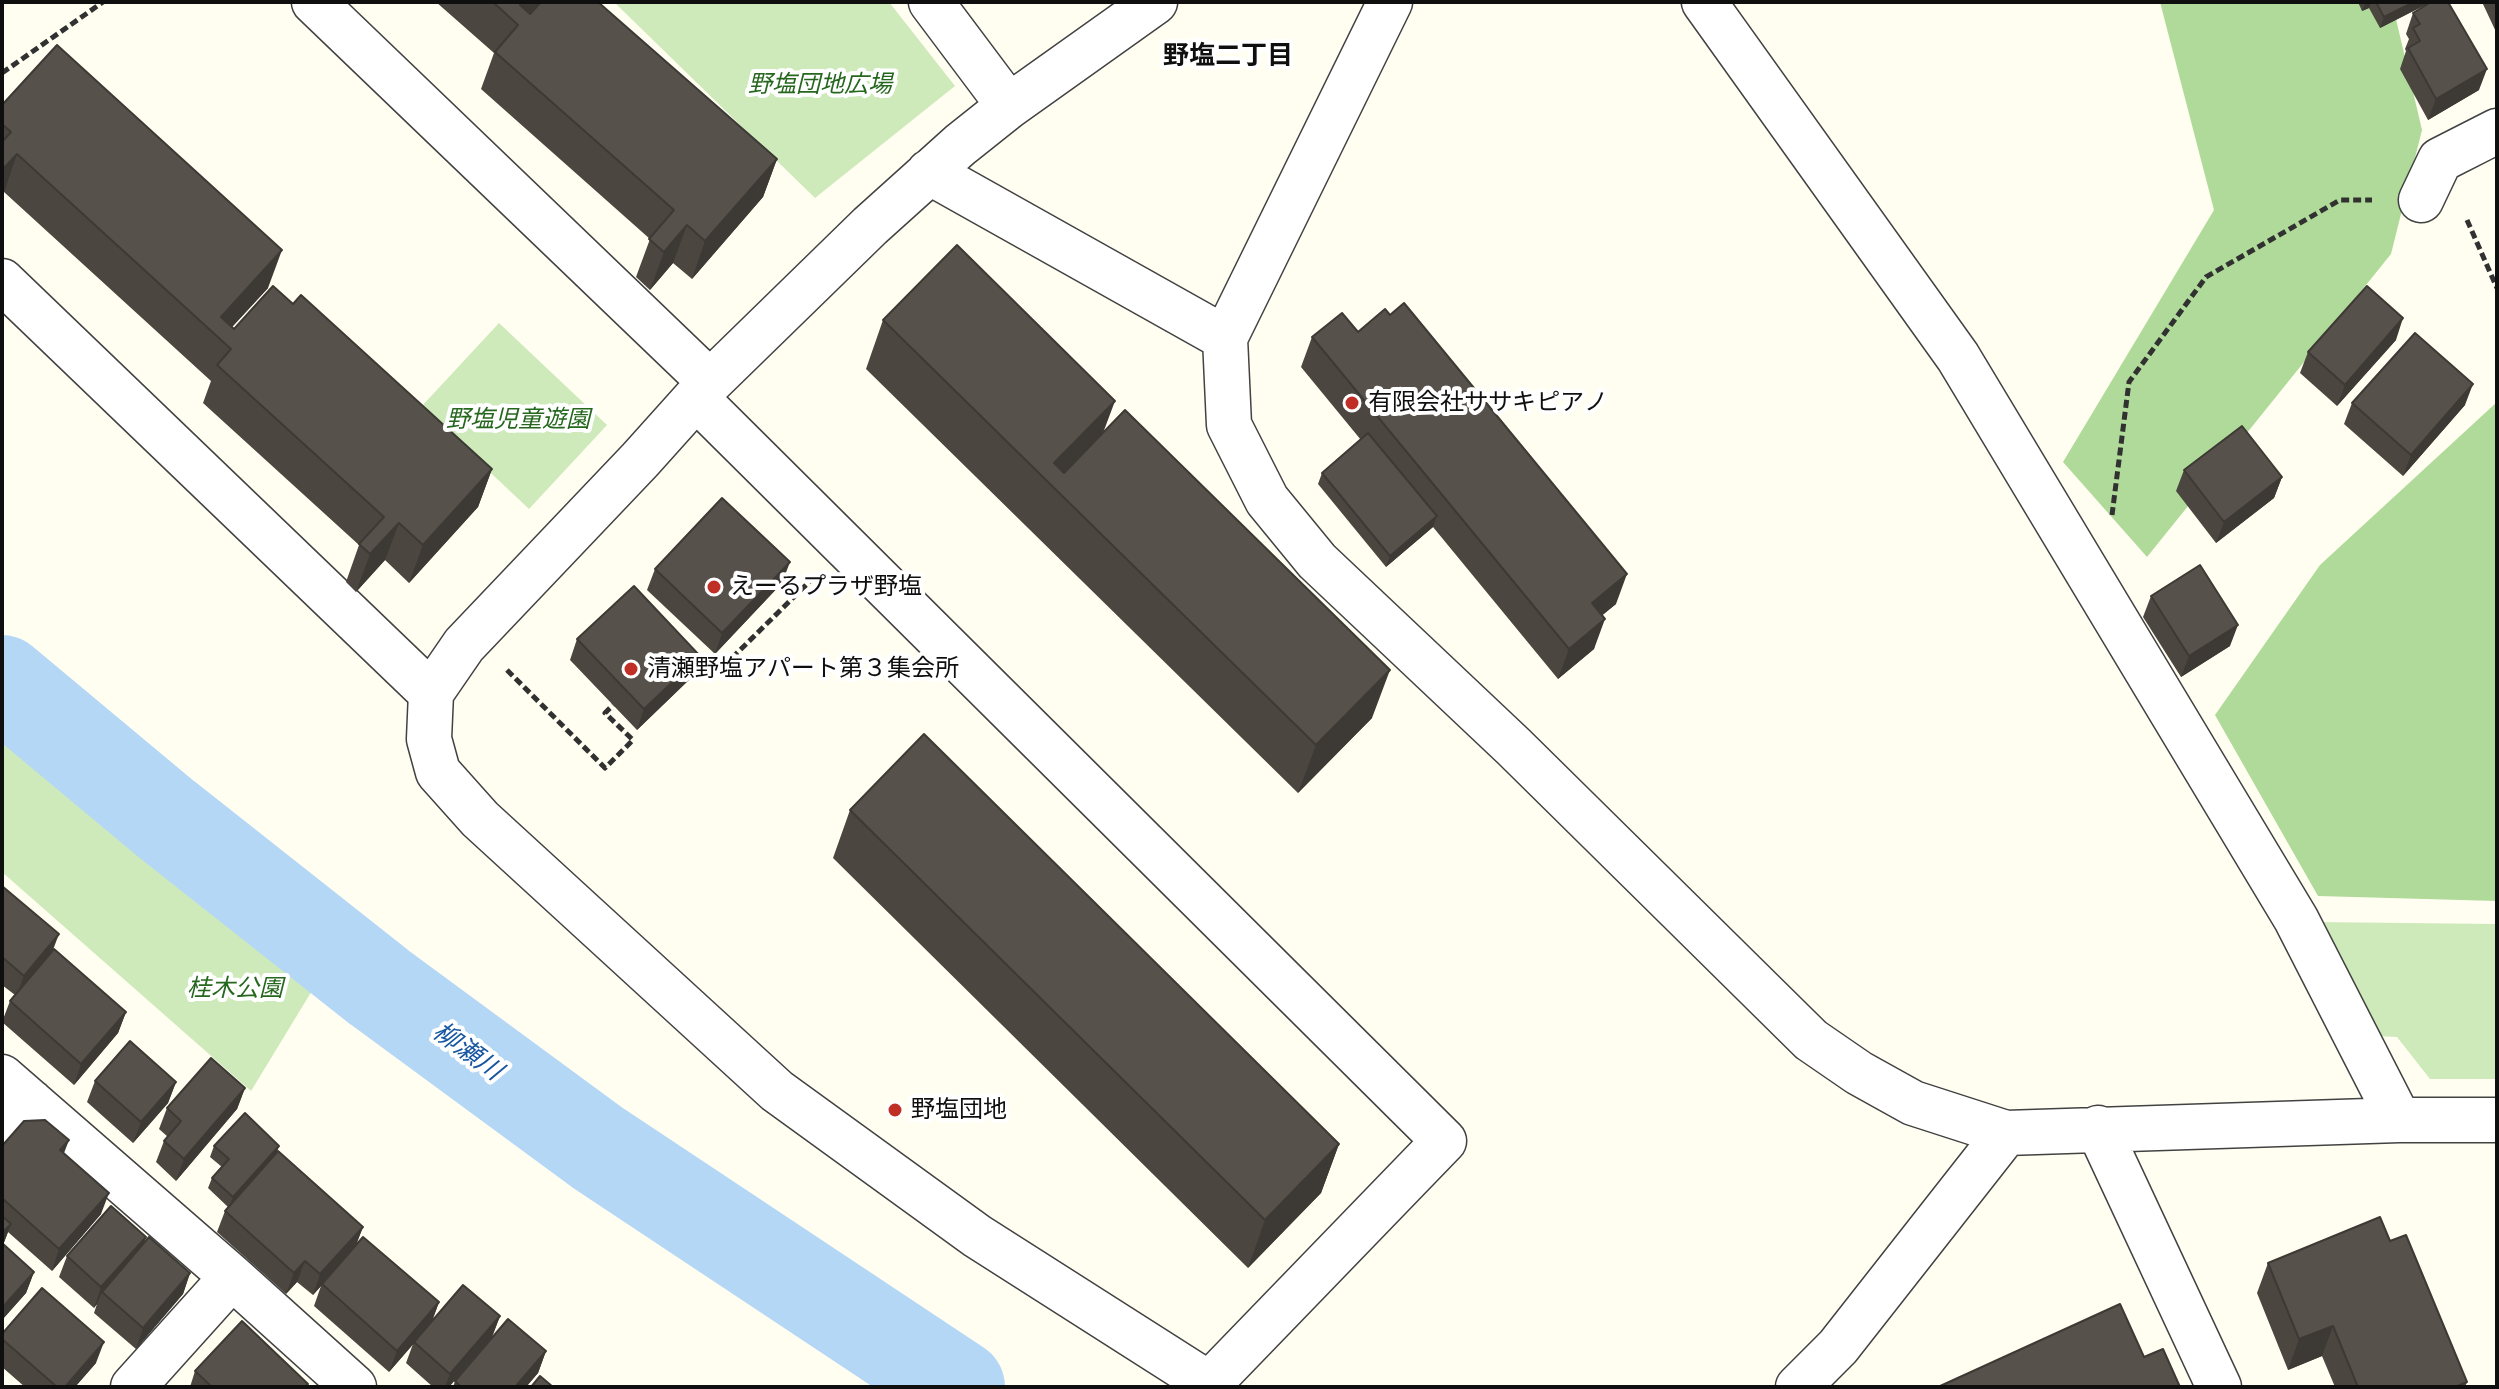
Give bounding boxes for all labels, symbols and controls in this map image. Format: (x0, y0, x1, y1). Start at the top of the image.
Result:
district label: 野塩二丁目 (1163, 41, 1293, 73)
park label: 野塩団地広場 (748, 71, 892, 99)
place label: 有限会社ササキピアノ (1368, 389, 1608, 417)
marker: 有限会社ササキピアノ (1343, 394, 1361, 412)
park label: 野塩児童遊園 (446, 406, 590, 434)
place label: えーるプラザ野塩 (730, 573, 922, 601)
marker: えーるプラザ野塩 (705, 578, 723, 596)
place label: 清瀬野塩アパート第３集会所 (647, 655, 959, 683)
marker: 清瀬野塩アパート第３集会所 (622, 660, 640, 678)
park label: 桂木公園 (187, 975, 283, 1003)
water label: 柳瀬川 (426, 1016, 508, 1088)
place label: 野塩団地 (911, 1096, 1007, 1124)
marker: 野塩団地 (886, 1101, 904, 1119)

